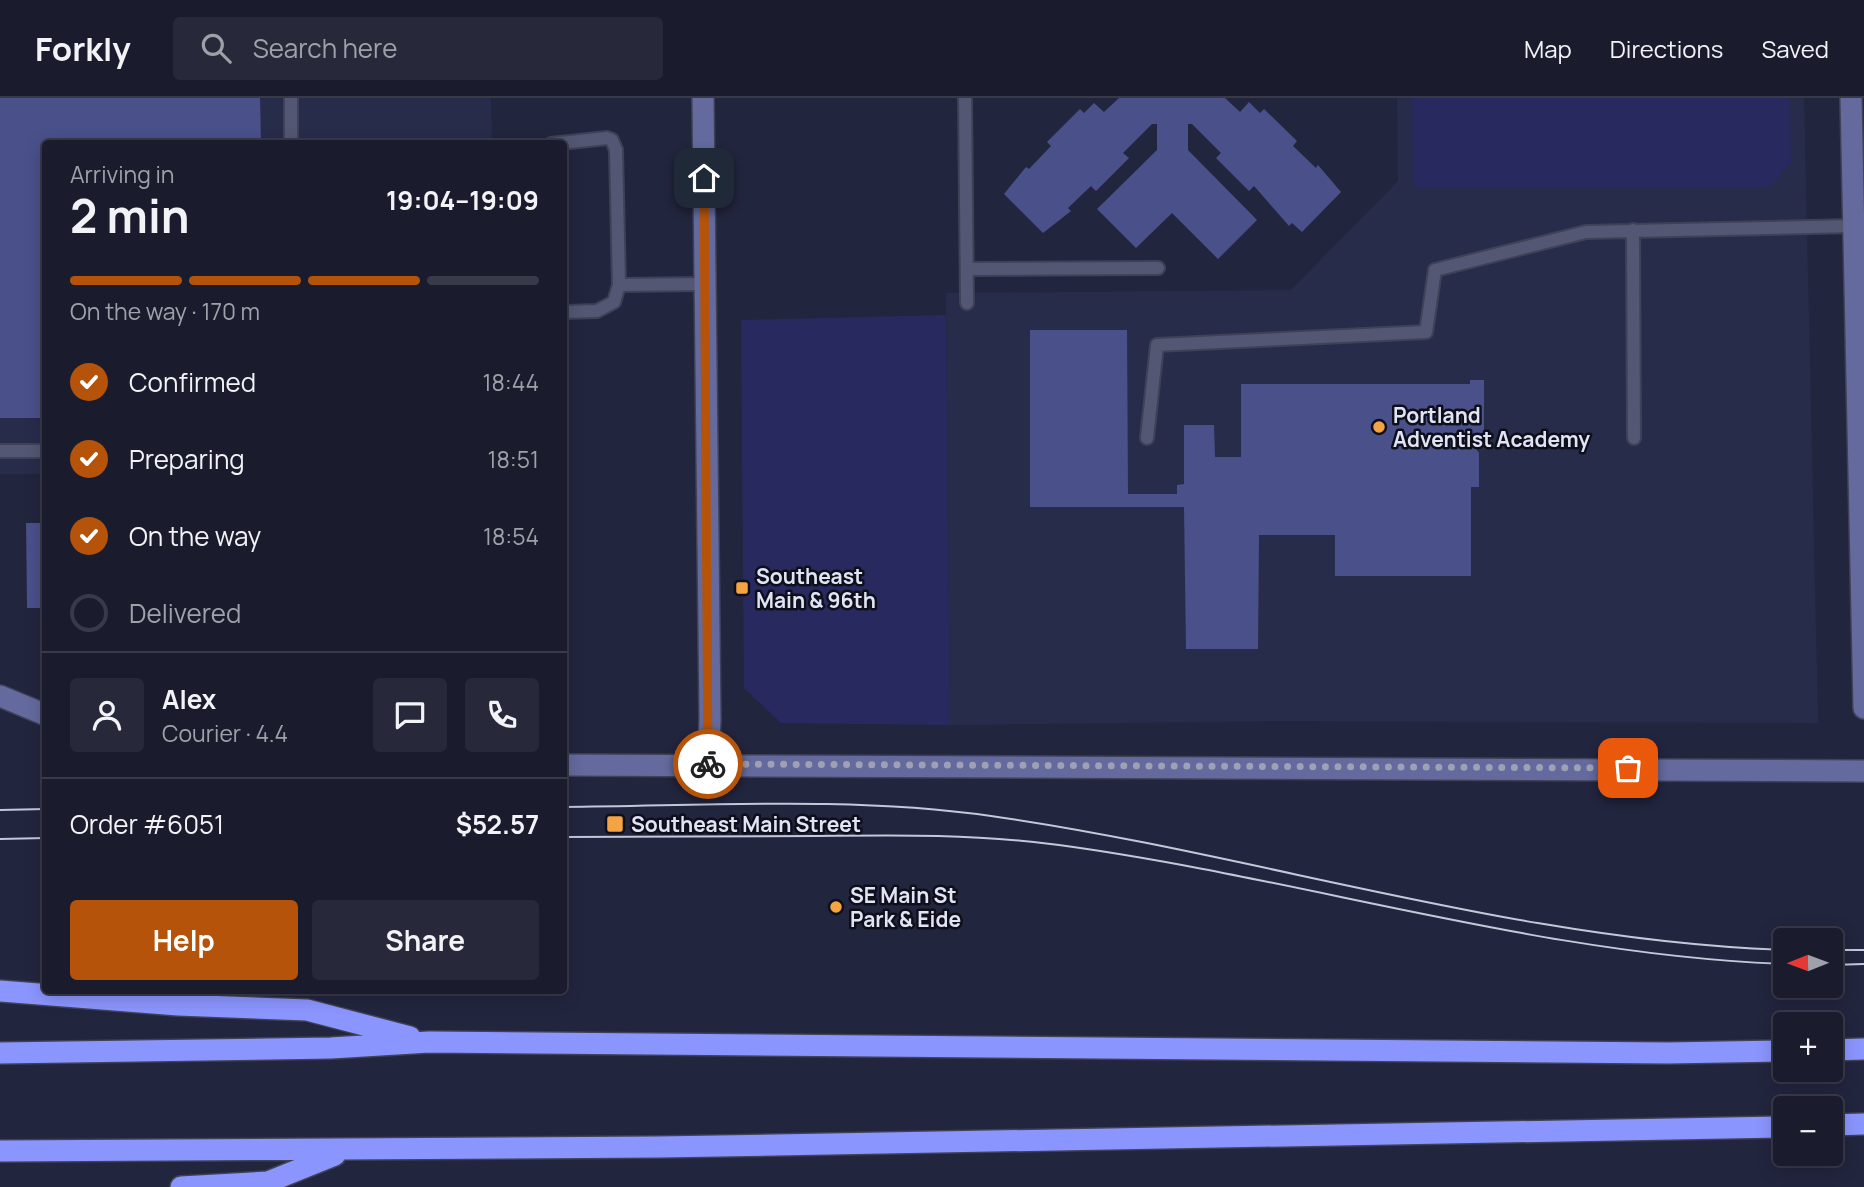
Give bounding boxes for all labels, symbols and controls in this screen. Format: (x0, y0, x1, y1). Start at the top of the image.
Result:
search box (173, 17, 663, 80)
text: Forkly (35, 26, 131, 71)
icon: search (197, 29, 235, 67)
text: Search here (253, 30, 397, 66)
text: Map (1524, 32, 1572, 65)
text: Directions (1610, 32, 1723, 65)
text: Saved (1761, 32, 1829, 65)
pin (674, 148, 734, 208)
text: Arriving in (70, 158, 175, 190)
icon: home (685, 159, 723, 197)
text: 19:04–19:09 (386, 182, 539, 218)
text: 2 min (70, 184, 190, 247)
text: On the way · 170 m (70, 295, 260, 327)
icon: check (70, 363, 108, 401)
text: Confirmed (129, 364, 256, 400)
text: 18:44 (482, 366, 539, 398)
place label: Portland Adventist Academy (1393, 401, 1590, 453)
marker: Portland Adventist Academy (1371, 419, 1387, 435)
icon: check (70, 440, 108, 478)
text: Preparing (129, 441, 245, 477)
text: 18:51 (488, 443, 539, 475)
icon: check (70, 517, 108, 555)
text: On the way (129, 518, 261, 554)
text: 18:54 (483, 520, 539, 552)
place label: Southeast Main & 96th (756, 562, 876, 614)
marker: Southeast Main & 96th (734, 580, 750, 596)
text: Delivered (129, 595, 241, 631)
button: person (70, 678, 144, 752)
button: chat (373, 678, 447, 752)
button: phone (465, 678, 539, 752)
text: Alex (162, 681, 216, 717)
text: Courier · 4.4 (162, 717, 288, 749)
courier (673, 729, 743, 799)
pin (1598, 738, 1658, 798)
icon: bike (689, 745, 727, 783)
icon: bag (1609, 749, 1647, 787)
text: Order #6051 (70, 806, 224, 842)
text: $52.57 (456, 806, 539, 842)
place label: Southeast Main Street (631, 810, 861, 838)
marker: Southeast Main Street (605, 814, 625, 834)
place label: SE Main St Park & Eide (850, 881, 961, 933)
marker: SE Main St Park & Eide (828, 899, 844, 915)
button: Help (70, 900, 298, 980)
button: Share (312, 900, 539, 980)
north arrow (1773, 928, 1843, 998)
map controls (1773, 928, 1843, 1166)
button: + (1773, 1012, 1843, 1082)
button: − (1773, 1096, 1843, 1166)

